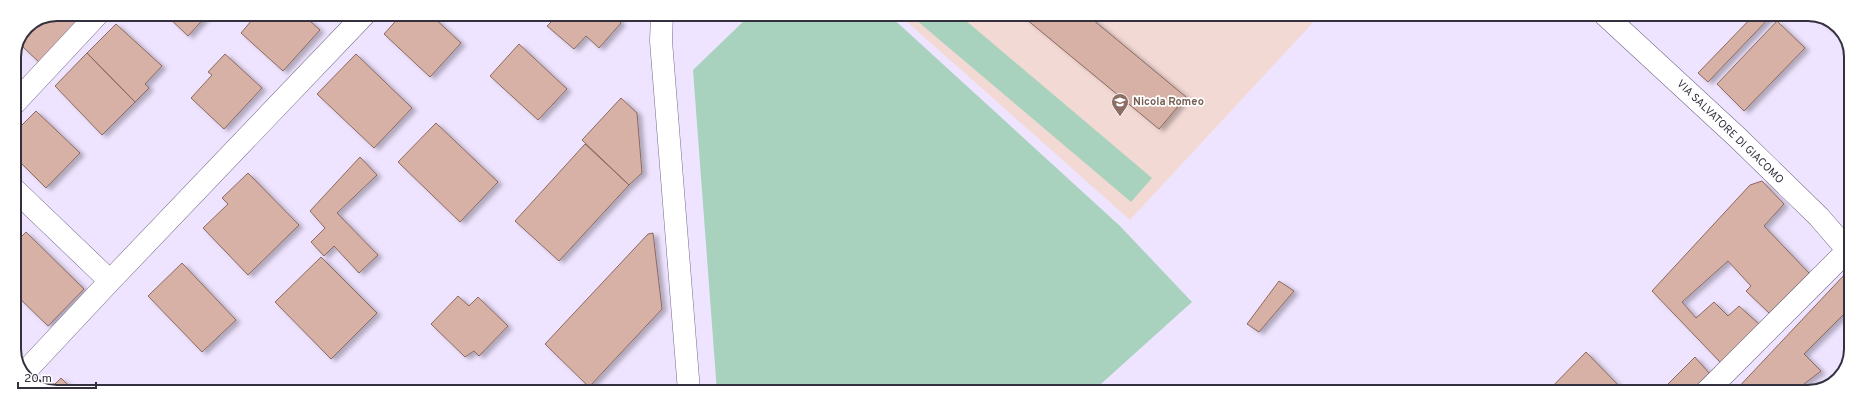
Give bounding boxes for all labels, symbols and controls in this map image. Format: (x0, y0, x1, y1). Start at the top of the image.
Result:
street label: VIA SALVATORE DI GIACOMO (1674, 77, 1786, 187)
school or university icon: Nicola Romeo (1110, 92, 1130, 117)
place label: Nicola Romeo (1133, 95, 1204, 109)
scale bar (18, 364, 96, 390)
text: 20 m (24, 371, 52, 387)

